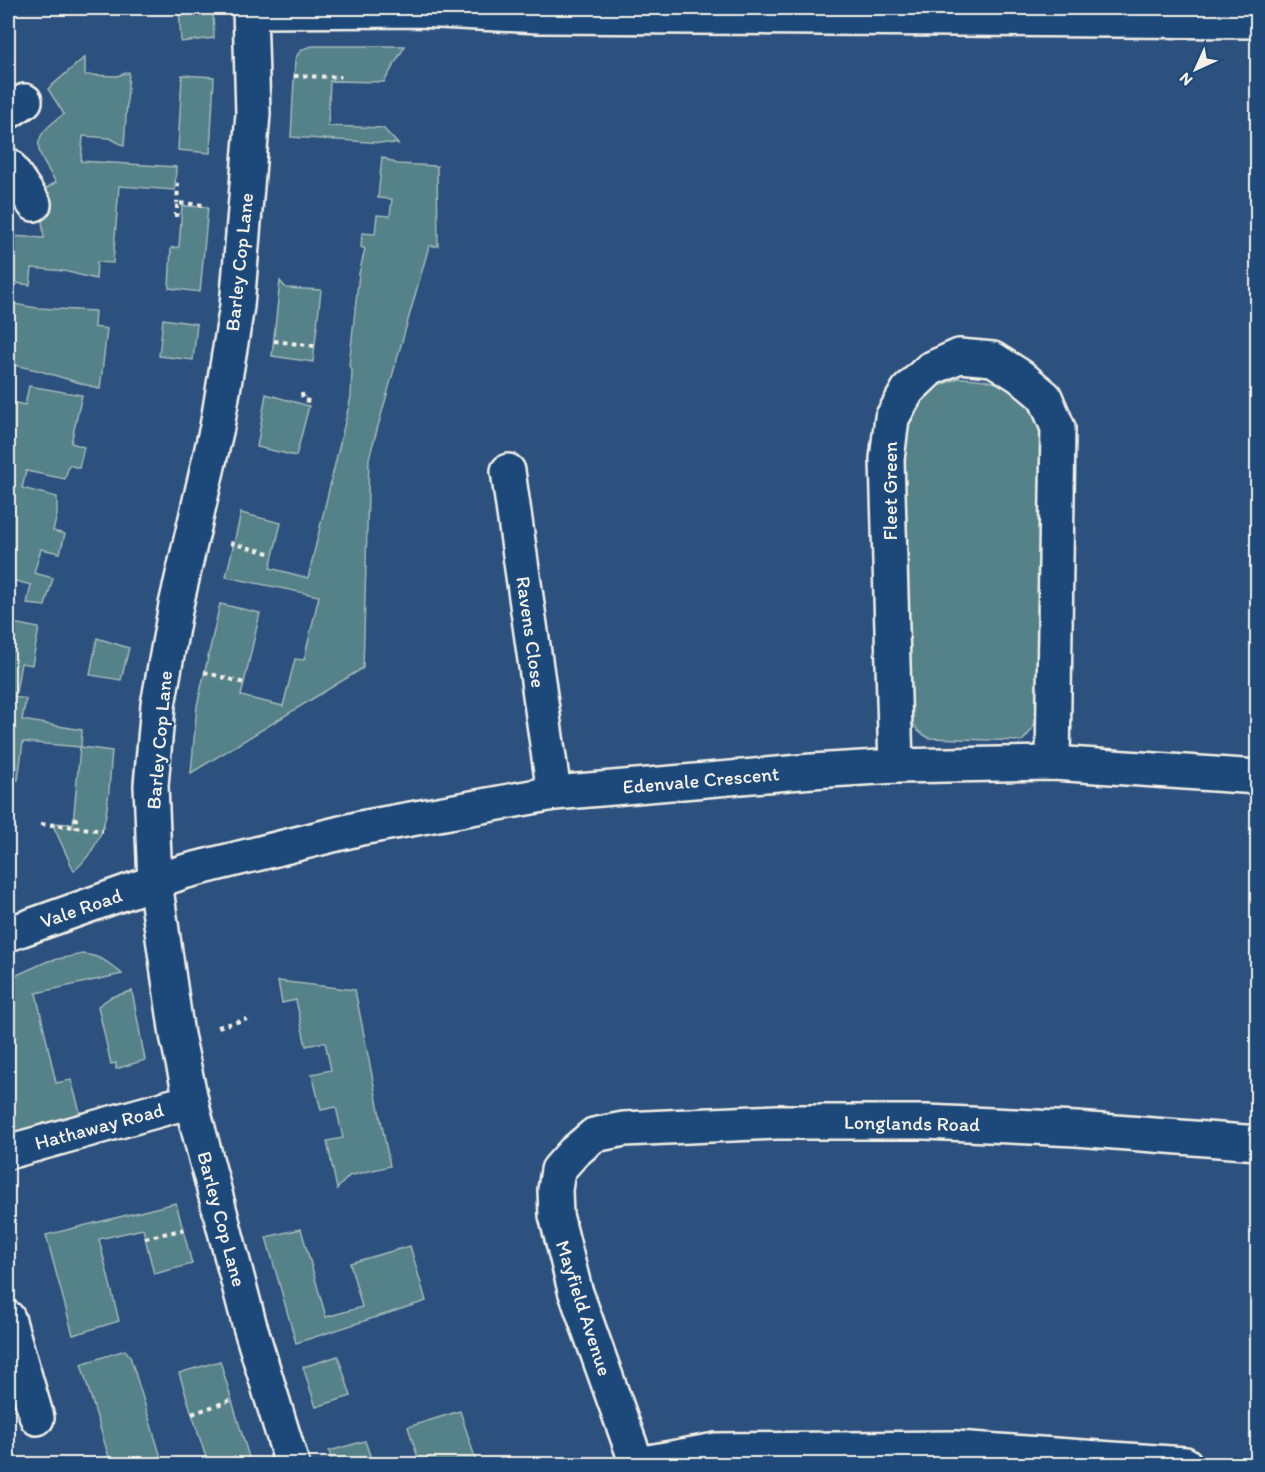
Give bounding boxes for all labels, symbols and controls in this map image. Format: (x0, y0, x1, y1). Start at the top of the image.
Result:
north arrow (1166, 39, 1226, 99)
text: N (1175, 69, 1196, 90)
street label: Barley Cop Lane (220, 192, 258, 332)
street label: Fleet Green (878, 441, 902, 541)
street label: Ravens Close (511, 575, 551, 689)
street label: Barley Cop Lane (141, 670, 177, 810)
street label: Edenvale Crescent (622, 761, 780, 799)
street label: Vale Road (37, 883, 125, 933)
street label: Hathaway Road (32, 1097, 166, 1155)
street label: Longlands Road (844, 1110, 980, 1136)
street label: Barley Cop Lane (192, 1149, 252, 1289)
street label: Mayfield Avenue (551, 1237, 617, 1379)

